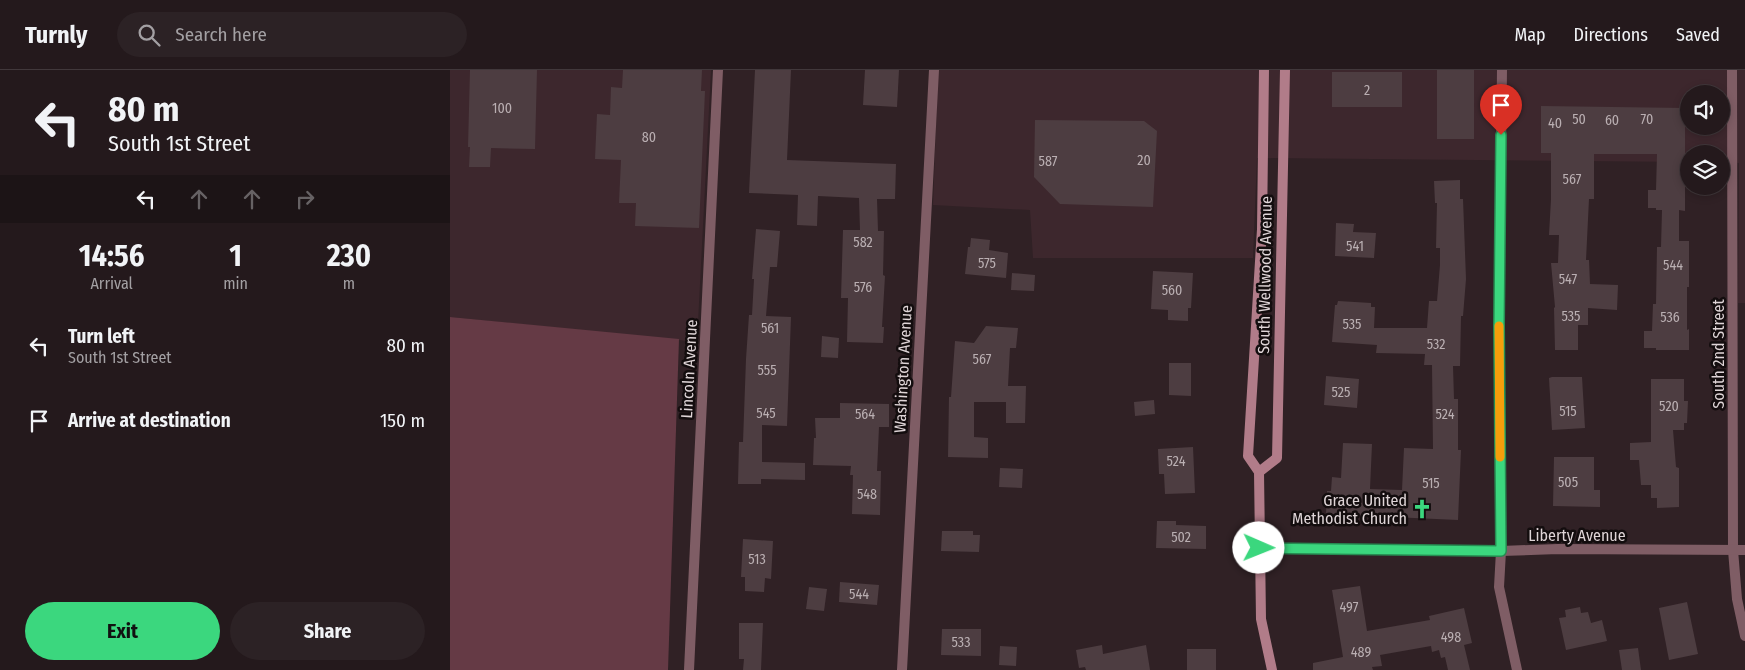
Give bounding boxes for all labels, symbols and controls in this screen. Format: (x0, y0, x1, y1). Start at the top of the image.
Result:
search box (117, 12, 467, 57)
text: Turnly (25, 21, 87, 49)
icon: search (135, 21, 163, 49)
text: Search here (175, 23, 267, 46)
text: Map (1514, 24, 1546, 46)
text: Directions (1574, 24, 1648, 46)
text: Saved (1676, 24, 1720, 46)
house number: 2 (1364, 82, 1370, 99)
pin (1480, 84, 1522, 135)
map controls (1680, 85, 1730, 195)
button: sound (1680, 85, 1730, 135)
text: 80 m (108, 88, 180, 130)
icon: left (25, 90, 90, 155)
icon: arrive (1487, 91, 1515, 119)
house number: 100 (492, 100, 512, 117)
house number: 50 (1572, 111, 1586, 128)
house number: 70 (1641, 111, 1653, 128)
house number: 60 (1605, 112, 1619, 129)
house number: 40 (1548, 115, 1562, 132)
house number: 80 (642, 129, 656, 146)
text: South 1st Street (108, 130, 250, 157)
button: layers (1680, 145, 1730, 195)
house number: 20 (1137, 152, 1151, 169)
house number: 587 (1039, 153, 1058, 170)
house number: 567 (1563, 171, 1582, 188)
icon: left (132, 185, 160, 213)
icon: ahead (185, 185, 213, 213)
icon: ahead (238, 185, 266, 213)
icon: right (291, 185, 319, 213)
street label: South Wellwood Avenue (1254, 196, 1276, 354)
house number: 582 (853, 234, 873, 251)
text: 14:56 (79, 238, 144, 274)
text: 1 (229, 238, 242, 274)
text: 230 (327, 238, 371, 274)
house number: 541 (1346, 238, 1364, 255)
house number: 575 (978, 255, 996, 272)
house number: 544 (1663, 257, 1683, 274)
house number: 547 (1559, 271, 1578, 288)
text: Arrival (90, 274, 133, 293)
text: min (223, 274, 248, 293)
text: m (343, 274, 355, 293)
house number: 576 (854, 279, 872, 296)
house number: 560 (1162, 282, 1182, 299)
street label: South 2nd Street (1709, 299, 1728, 409)
street label: Washington Avenue (890, 304, 916, 433)
house number: 535 (1561, 308, 1581, 325)
house number: 536 (1660, 309, 1680, 326)
house number: 535 (1342, 316, 1362, 333)
street label: Lincoln Avenue (677, 319, 701, 419)
house number: 561 (761, 320, 779, 337)
text: Turn left (68, 325, 135, 348)
icon: left (25, 332, 53, 360)
text: 80 m (387, 334, 425, 357)
house number: 532 (1427, 336, 1445, 353)
text: South 1st Street (68, 348, 172, 367)
house number: 567 (973, 351, 992, 368)
house number: 555 (757, 362, 777, 379)
house number: 525 (1332, 384, 1350, 401)
house number: 520 (1659, 398, 1679, 415)
house number: 515 (1559, 403, 1577, 420)
house number: 545 (756, 405, 776, 422)
house number: 564 (855, 406, 875, 423)
house number: 524 (1436, 406, 1455, 423)
icon: arrive (25, 407, 53, 435)
text: Arrive at destination (68, 409, 231, 432)
text: 150 m (380, 409, 425, 432)
house number: 524 (1167, 453, 1186, 470)
house number: 505 (1558, 474, 1578, 491)
house number: 515 (1422, 475, 1440, 492)
house number: 548 (857, 486, 877, 503)
place label: Grace United Methodist Church (1292, 491, 1407, 528)
church icon: Grace United Methodist Church (1411, 498, 1433, 520)
position arrow (1232, 521, 1284, 573)
street label: Liberty Avenue (1528, 526, 1626, 545)
house number: 502 (1171, 529, 1191, 546)
house number: 513 (748, 551, 766, 568)
house number: 544 (849, 586, 869, 603)
house number: 497 (1340, 599, 1359, 616)
button: Exit (25, 602, 220, 660)
button: Share (230, 602, 425, 660)
house number: 498 (1441, 629, 1461, 646)
house number: 533 (952, 634, 970, 651)
house number: 489 (1351, 644, 1371, 661)

